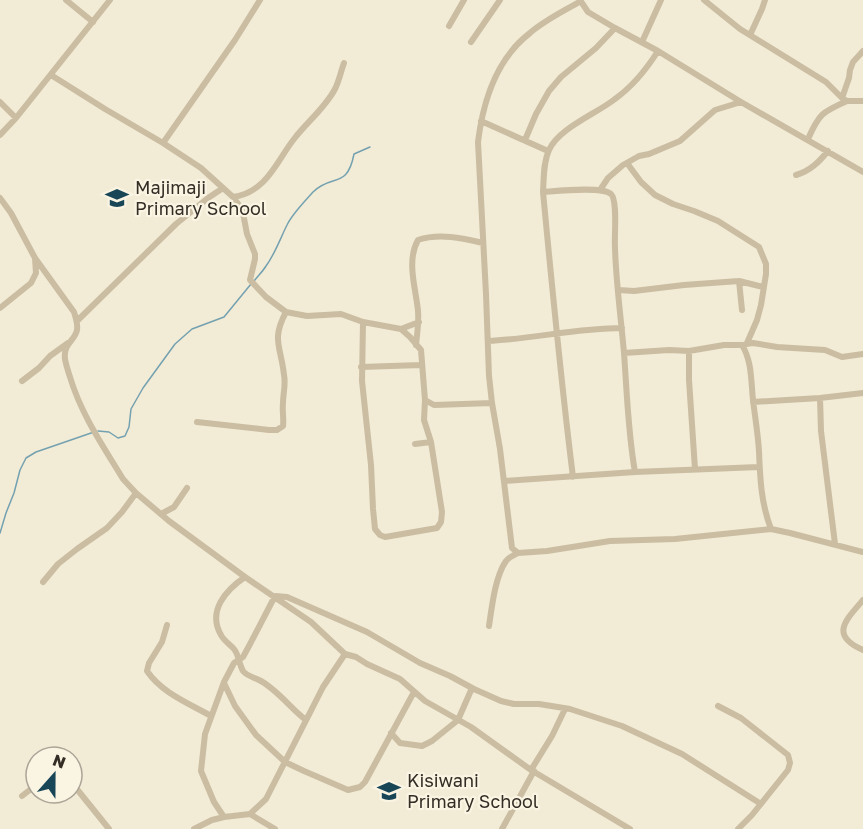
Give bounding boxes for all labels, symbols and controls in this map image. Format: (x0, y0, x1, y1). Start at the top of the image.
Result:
place label: Majimaji Primary School (135, 176, 267, 219)
school or university icon: Majimaji Primary School (104, 185, 130, 211)
north arrow (24, 745, 84, 805)
text: N (50, 749, 69, 773)
place label: Kisiwani Primary School (407, 769, 539, 812)
school or university icon: Kisiwani Primary School (376, 778, 402, 804)

